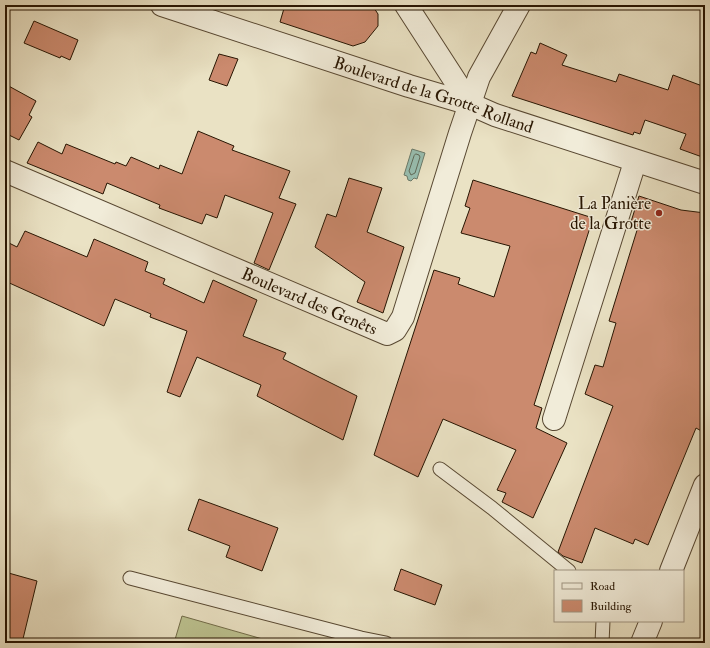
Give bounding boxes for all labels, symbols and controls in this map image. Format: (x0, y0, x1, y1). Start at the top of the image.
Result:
street label: Boulevard de la Grotte Rolland (331, 52, 537, 138)
place label: La Panière de la Grotte (570, 193, 651, 234)
marker: La Panière de la Grotte (654, 208, 664, 218)
street label: Boulevard des Genêts (238, 263, 380, 340)
legend (554, 570, 684, 622)
text: Road (590, 579, 615, 594)
text: Building (590, 599, 633, 614)

